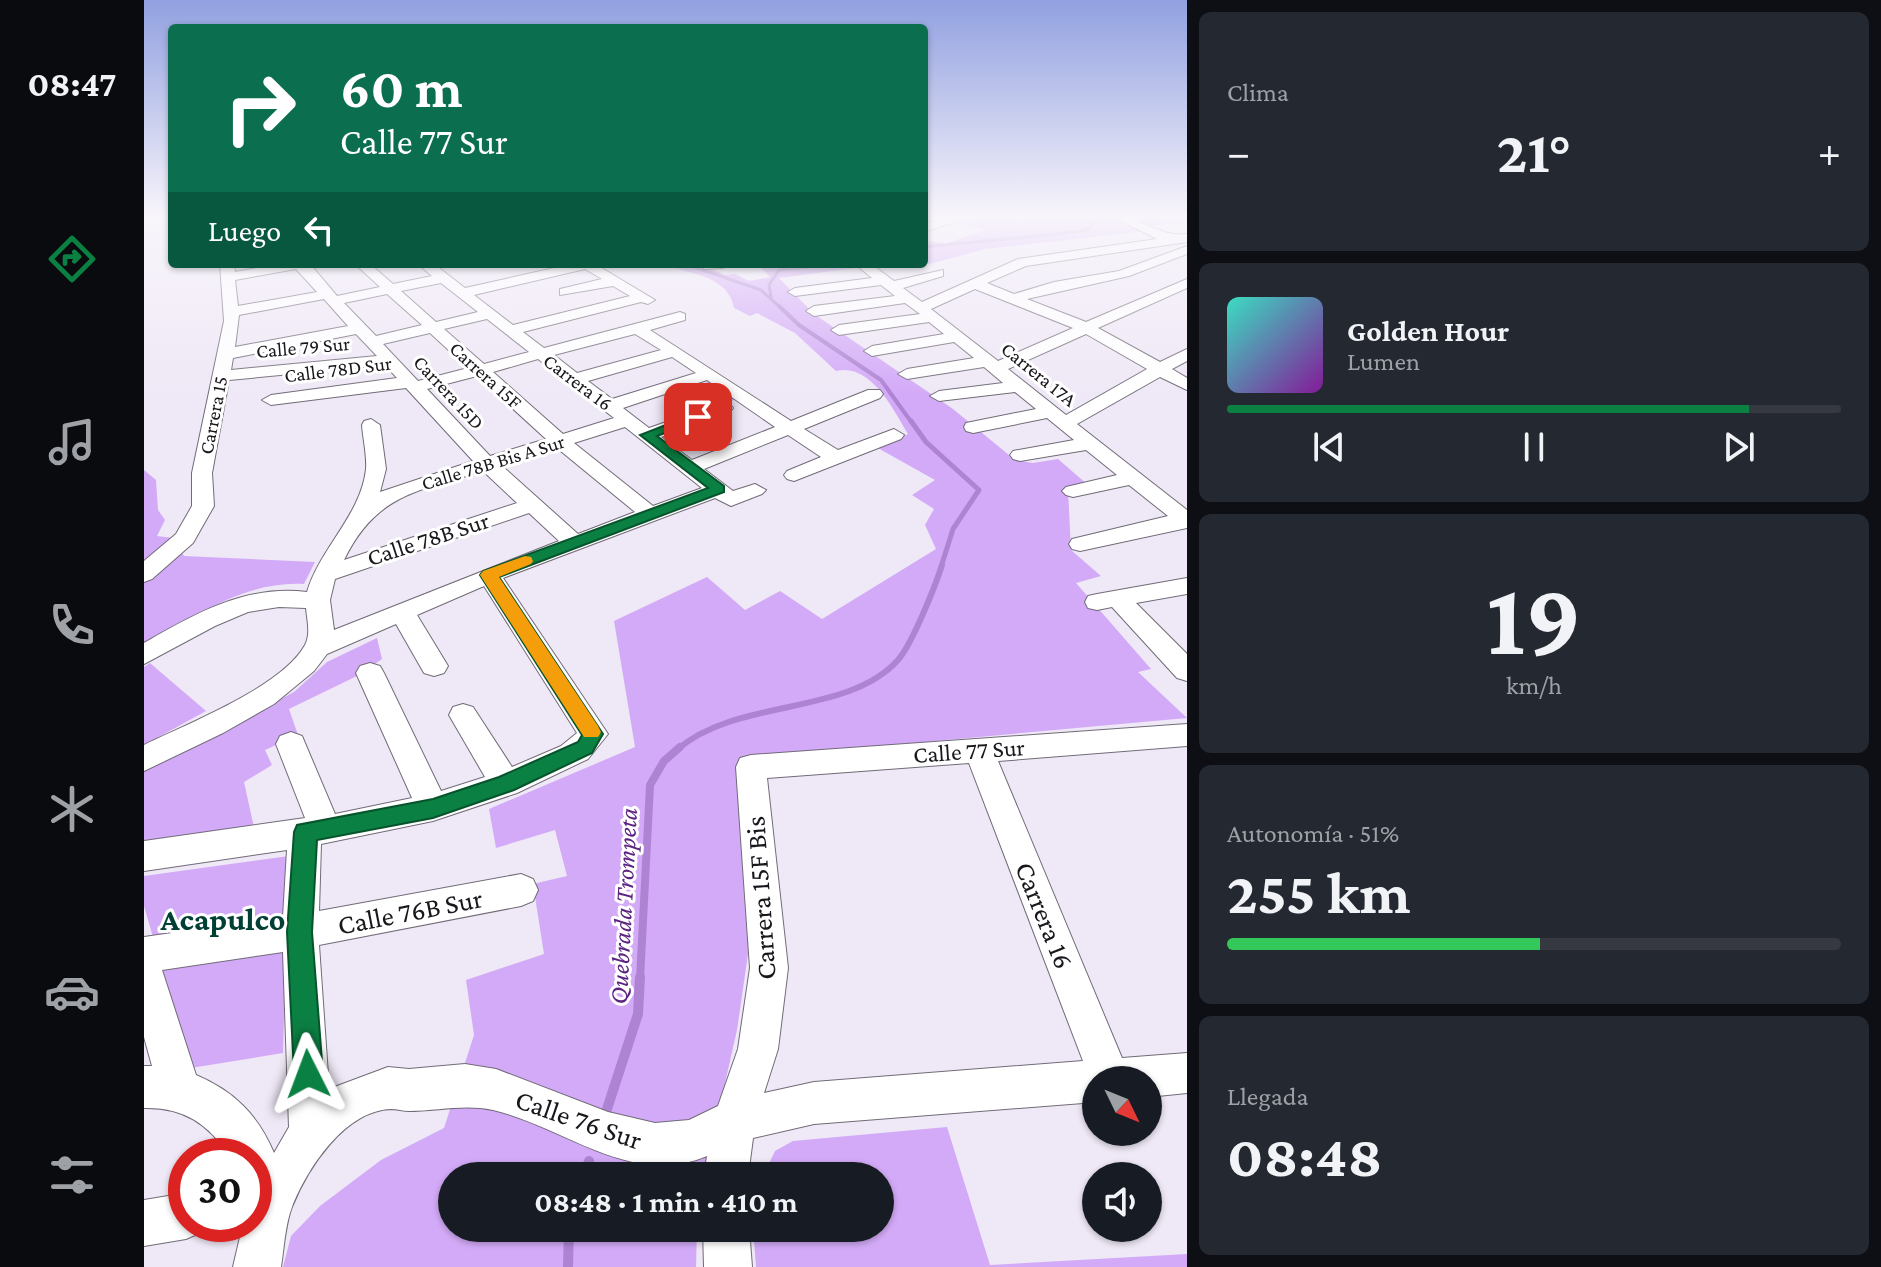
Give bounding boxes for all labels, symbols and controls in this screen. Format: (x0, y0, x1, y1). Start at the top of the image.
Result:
icon: right (208, 56, 312, 160)
text: 60 m (340, 57, 463, 119)
text: 08:47 (28, 64, 116, 104)
text: Clima (1227, 78, 1289, 107)
text: 21° (1497, 118, 1571, 185)
text: Calle 77 Sur (340, 122, 508, 162)
text: − (1227, 128, 1250, 176)
text: + (1818, 128, 1841, 176)
icon: left (297, 208, 341, 252)
text: Luego (208, 214, 281, 247)
icon: directions (44, 231, 100, 287)
text: Golden Hour (1347, 314, 1509, 347)
street label: Calle 79 Sur (255, 332, 351, 362)
street label: Carrera 15F (445, 337, 527, 413)
street label: Carrera 17A (997, 337, 1081, 411)
text: Lumen (1347, 347, 1420, 376)
street label: Carrera 16 (539, 349, 617, 415)
street label: Calle 78D Sur (283, 351, 393, 387)
street label: Carrera 15D (409, 351, 489, 433)
street label: Carrera 15 (195, 374, 231, 456)
pin (664, 383, 732, 451)
icon: arrive (676, 395, 720, 439)
icon: music (44, 414, 100, 470)
icon: previous (1307, 425, 1351, 469)
icon: pause (1512, 425, 1556, 469)
icon: next (1717, 425, 1761, 469)
street label: Calle 78B Bis A Sur (419, 430, 567, 494)
street label: Calle 78B Sur (363, 506, 493, 571)
text: 19 (1486, 561, 1582, 676)
icon: phone (44, 597, 100, 653)
text: km/h (1506, 671, 1562, 700)
street label: Calle 77 Sur (912, 733, 1026, 768)
icon: climate (44, 781, 100, 837)
water label: Quebrada Trompeta (604, 807, 643, 1005)
street label: Carrera 15F Bis (739, 815, 782, 981)
text: Autonomía · 51% (1227, 819, 1399, 848)
street label: Carrera 16 (1009, 857, 1080, 973)
text: 255 km (1227, 859, 1410, 926)
street label: Calle 76B Sur (335, 882, 485, 941)
district label: Acapulco (160, 901, 285, 937)
icon: car (44, 964, 100, 1020)
position arrow (266, 1032, 350, 1116)
north arrow (1082, 1066, 1162, 1146)
map controls (1082, 1066, 1162, 1242)
text: Llegada (1227, 1082, 1308, 1111)
street label: Calle 76 Sur (512, 1083, 646, 1156)
text: 08:48 (1227, 1122, 1382, 1189)
speed limit sign: 30 (168, 1138, 272, 1242)
icon: filters (44, 1147, 100, 1203)
button: sound (1082, 1162, 1162, 1242)
text: 08:48 · 1 min · 410 m (534, 1185, 798, 1218)

